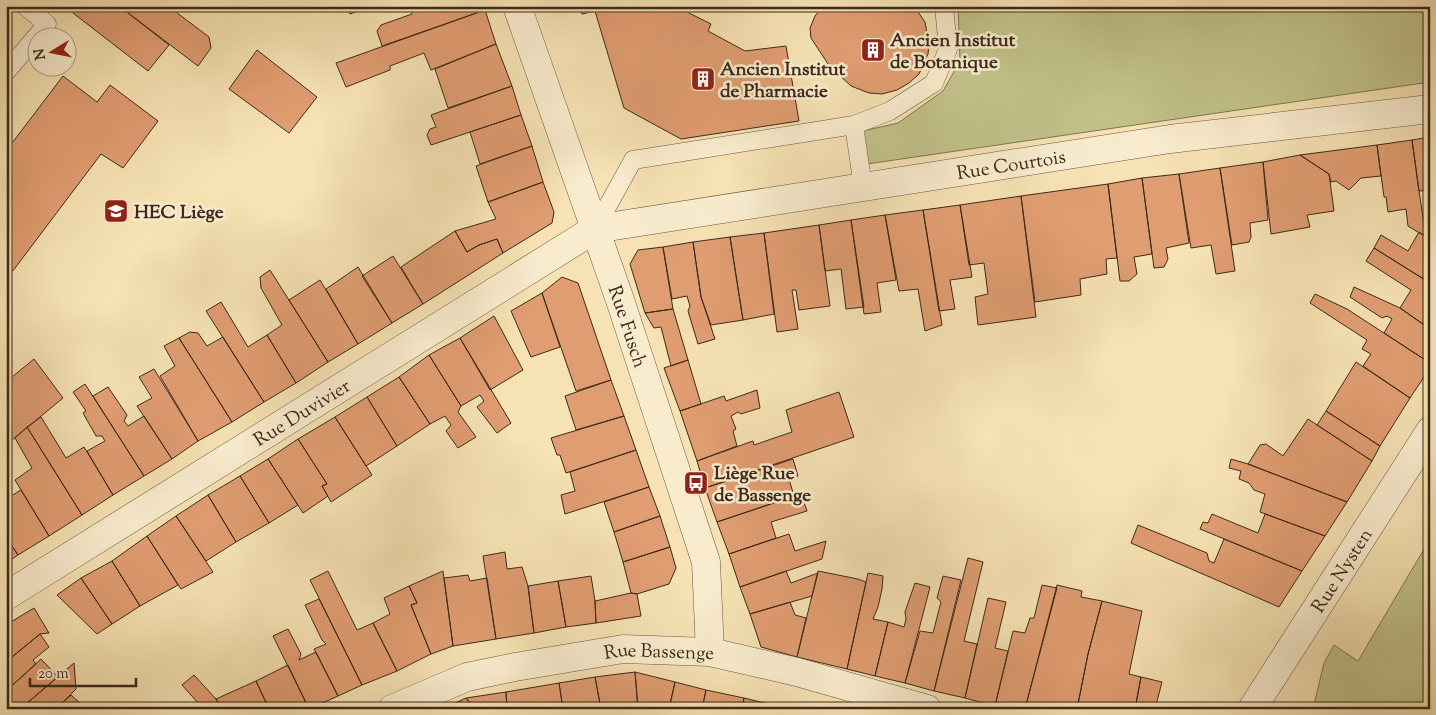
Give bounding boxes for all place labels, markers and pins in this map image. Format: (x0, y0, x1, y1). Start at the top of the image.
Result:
place label: Ancien Institut de Botanique (890, 28, 1016, 77)
building icon: Ancien Institut de Botanique (860, 37, 886, 63)
place label: Ancien Institut de Pharmacie (720, 57, 846, 106)
building icon: Ancien Institut de Pharmacie (690, 66, 716, 92)
school or university icon: HEC Liège (103, 198, 129, 224)
place label: HEC Liège (134, 200, 224, 227)
place label: Liège Rue de Bassenge (714, 461, 811, 510)
bus stop icon: Liège Rue de Bassenge (683, 470, 709, 496)

